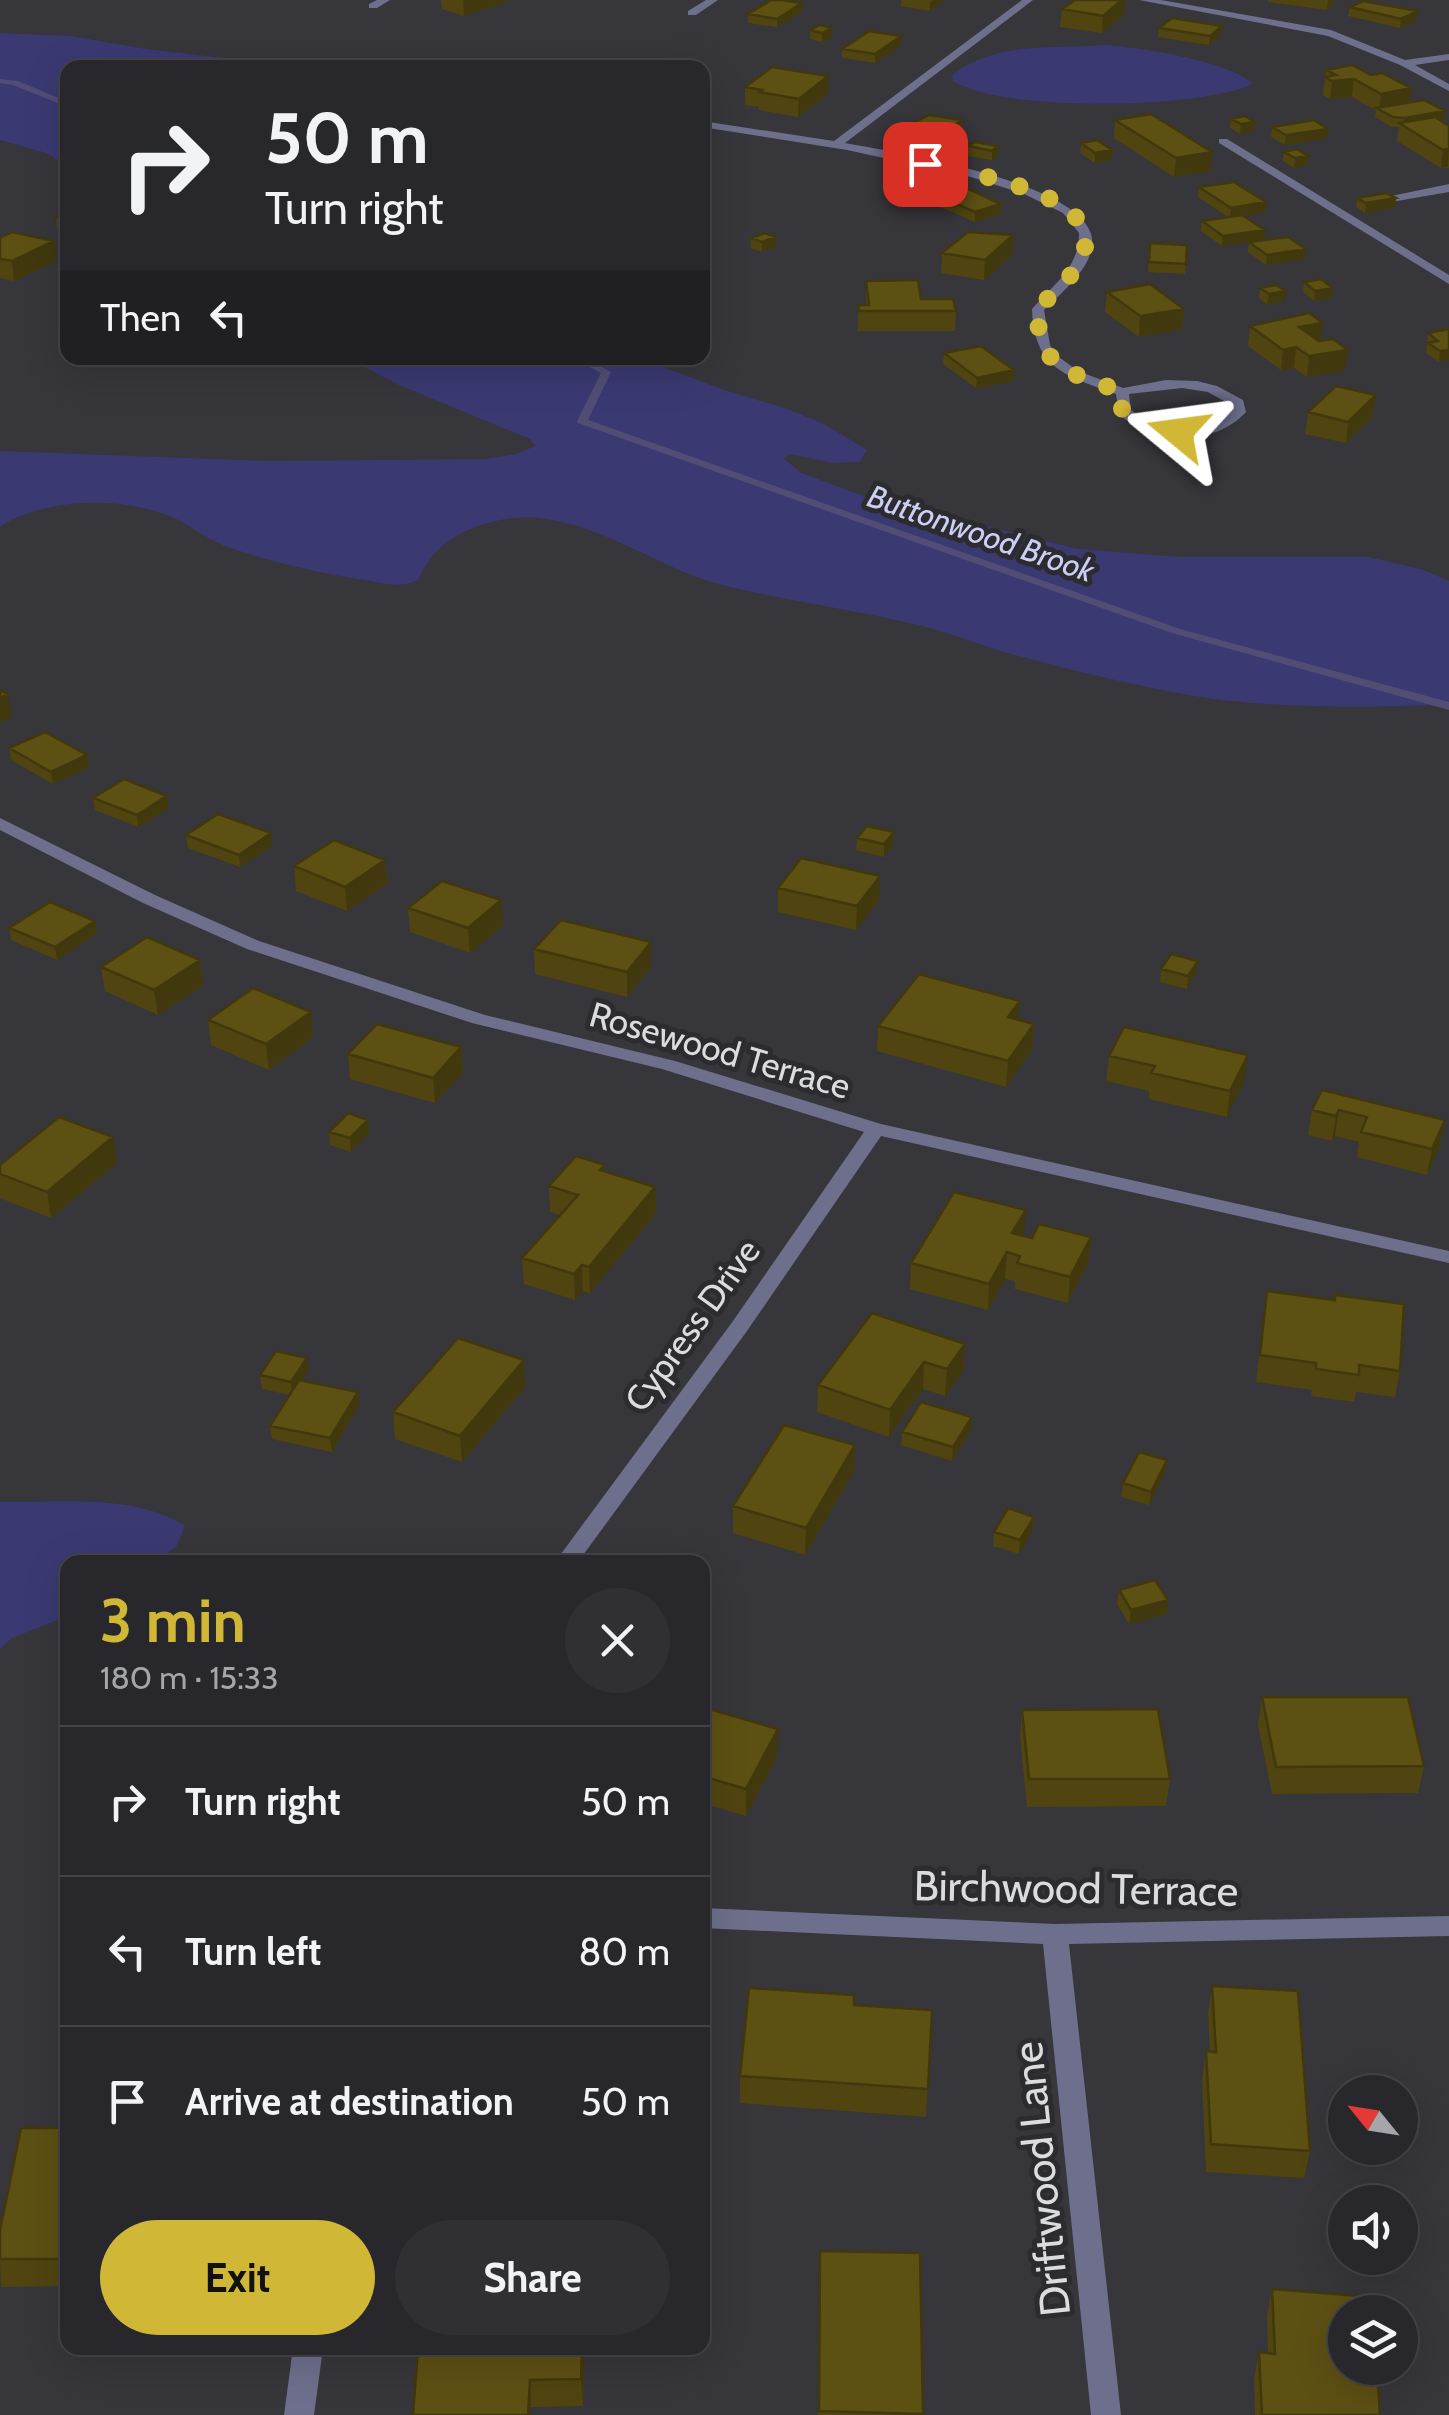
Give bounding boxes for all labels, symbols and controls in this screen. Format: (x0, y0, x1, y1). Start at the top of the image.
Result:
text: 50 m (265, 95, 429, 181)
icon: right (100, 100, 230, 230)
pin (883, 122, 968, 207)
icon: arrive (898, 137, 953, 192)
text: Turn right (265, 181, 444, 235)
icon: left (201, 290, 256, 345)
text: Then (100, 294, 181, 341)
position arrow (1126, 380, 1230, 484)
water label: Buttonwood Brook (863, 476, 1101, 590)
street label: Rosewood Terrace (585, 992, 855, 1108)
street label: Cypress Drive (615, 1231, 769, 1419)
text: 3 min (100, 1584, 246, 1657)
button: close (565, 1588, 670, 1693)
text: 180 m · 15:33 (100, 1658, 278, 1697)
icon: right (100, 1774, 155, 1829)
text: Turn right (185, 1778, 341, 1825)
text: 50 m (581, 1778, 670, 1825)
street label: Birchwood Terrace (913, 1859, 1239, 1917)
icon: left (100, 1924, 155, 1979)
text: Turn left (185, 1928, 321, 1975)
text: 80 m (579, 1928, 670, 1975)
street label: Driftwood Lane (1001, 2039, 1081, 2319)
icon: arrive (100, 2074, 155, 2129)
north arrow (1328, 2075, 1418, 2165)
map controls (1328, 2075, 1418, 2385)
text: Arrive at destination (185, 2078, 514, 2125)
text: 50 m (581, 2078, 670, 2125)
button: sound (1328, 2185, 1418, 2275)
button: Exit (100, 2220, 375, 2335)
button: Share (395, 2220, 670, 2335)
button: layers (1328, 2295, 1418, 2385)

